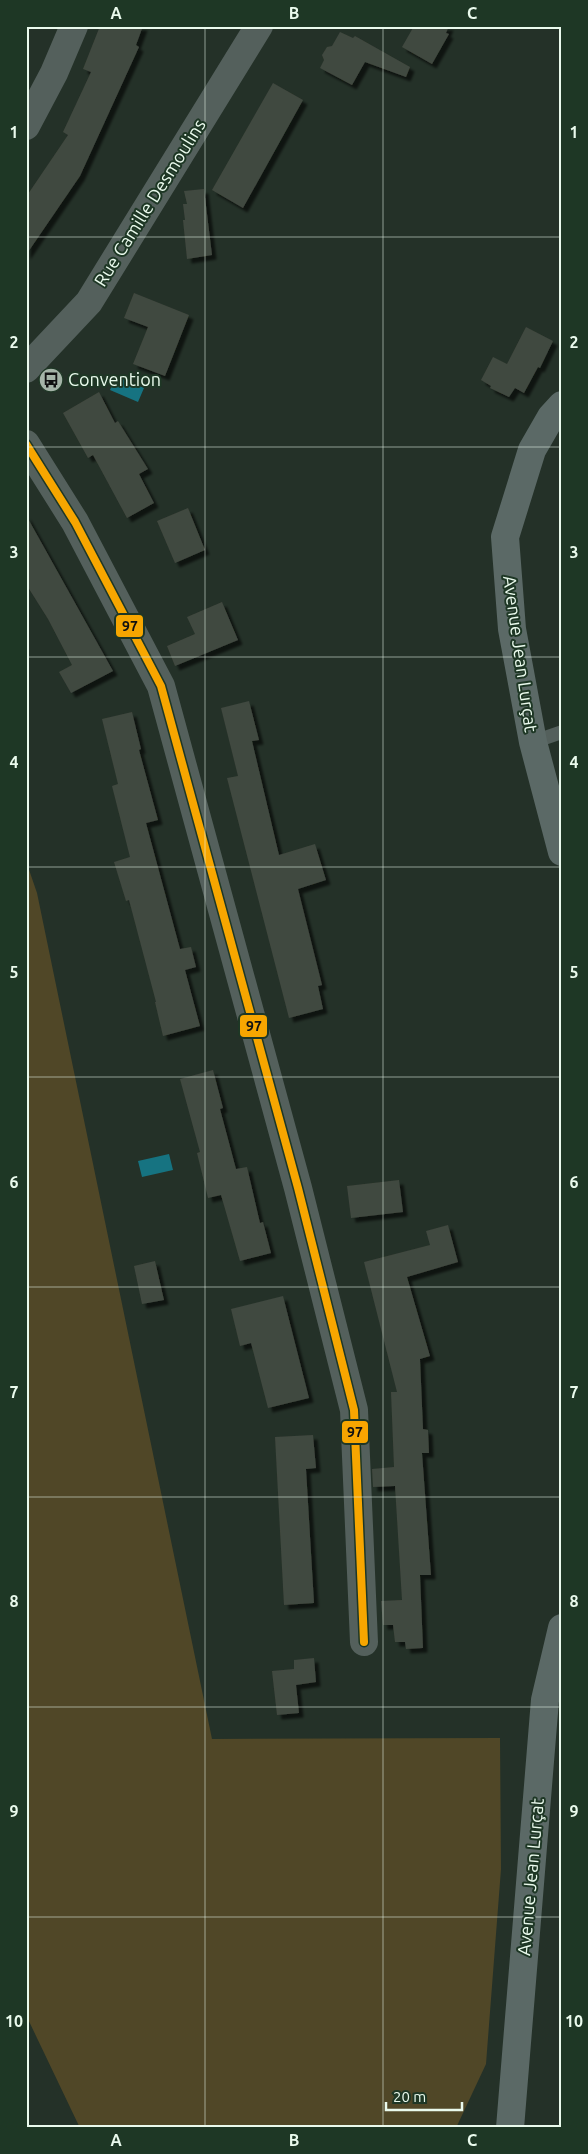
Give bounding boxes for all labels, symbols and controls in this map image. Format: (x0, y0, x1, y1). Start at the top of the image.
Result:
text: A (110, 4, 122, 22)
text: B (289, 4, 299, 22)
text: C (467, 4, 477, 22)
street label: Rue Camille Desmoulins (89, 115, 209, 290)
text: 1 (9, 123, 19, 141)
text: 1 (569, 123, 579, 141)
text: 2 (9, 333, 19, 351)
text: 2 (569, 333, 579, 351)
bus stop icon: Convention (38, 367, 64, 393)
place label: Convention (68, 369, 161, 389)
text: 3 (9, 543, 19, 561)
text: 3 (569, 543, 579, 561)
street label: Avenue Jean Lurçat (500, 574, 542, 734)
line badge: 97 (115, 614, 144, 638)
text: 97 (122, 618, 138, 634)
text: 4 (9, 753, 19, 771)
text: 4 (569, 753, 579, 771)
text: 5 (9, 963, 19, 981)
text: 5 (569, 963, 579, 981)
line badge: 97 (239, 1014, 268, 1038)
text: 97 (246, 1018, 262, 1034)
text: 6 (9, 1173, 19, 1191)
text: 6 (569, 1173, 579, 1191)
text: 7 (9, 1383, 19, 1401)
text: 7 (569, 1383, 579, 1401)
line badge: 97 (341, 1420, 369, 1444)
text: 97 (347, 1424, 363, 1440)
text: 8 (9, 1592, 19, 1610)
text: 8 (569, 1592, 579, 1610)
street label: Avenue Jean Lurçat (513, 1797, 547, 1957)
text: 9 (9, 1802, 19, 1820)
text: 9 (569, 1802, 579, 1820)
text: 10 (5, 2012, 23, 2030)
text: 10 (565, 2012, 583, 2030)
scale bar (386, 2079, 462, 2111)
text: 20 m (393, 2088, 426, 2105)
text: A (110, 2131, 122, 2149)
text: B (289, 2131, 299, 2149)
text: C (467, 2131, 477, 2149)

